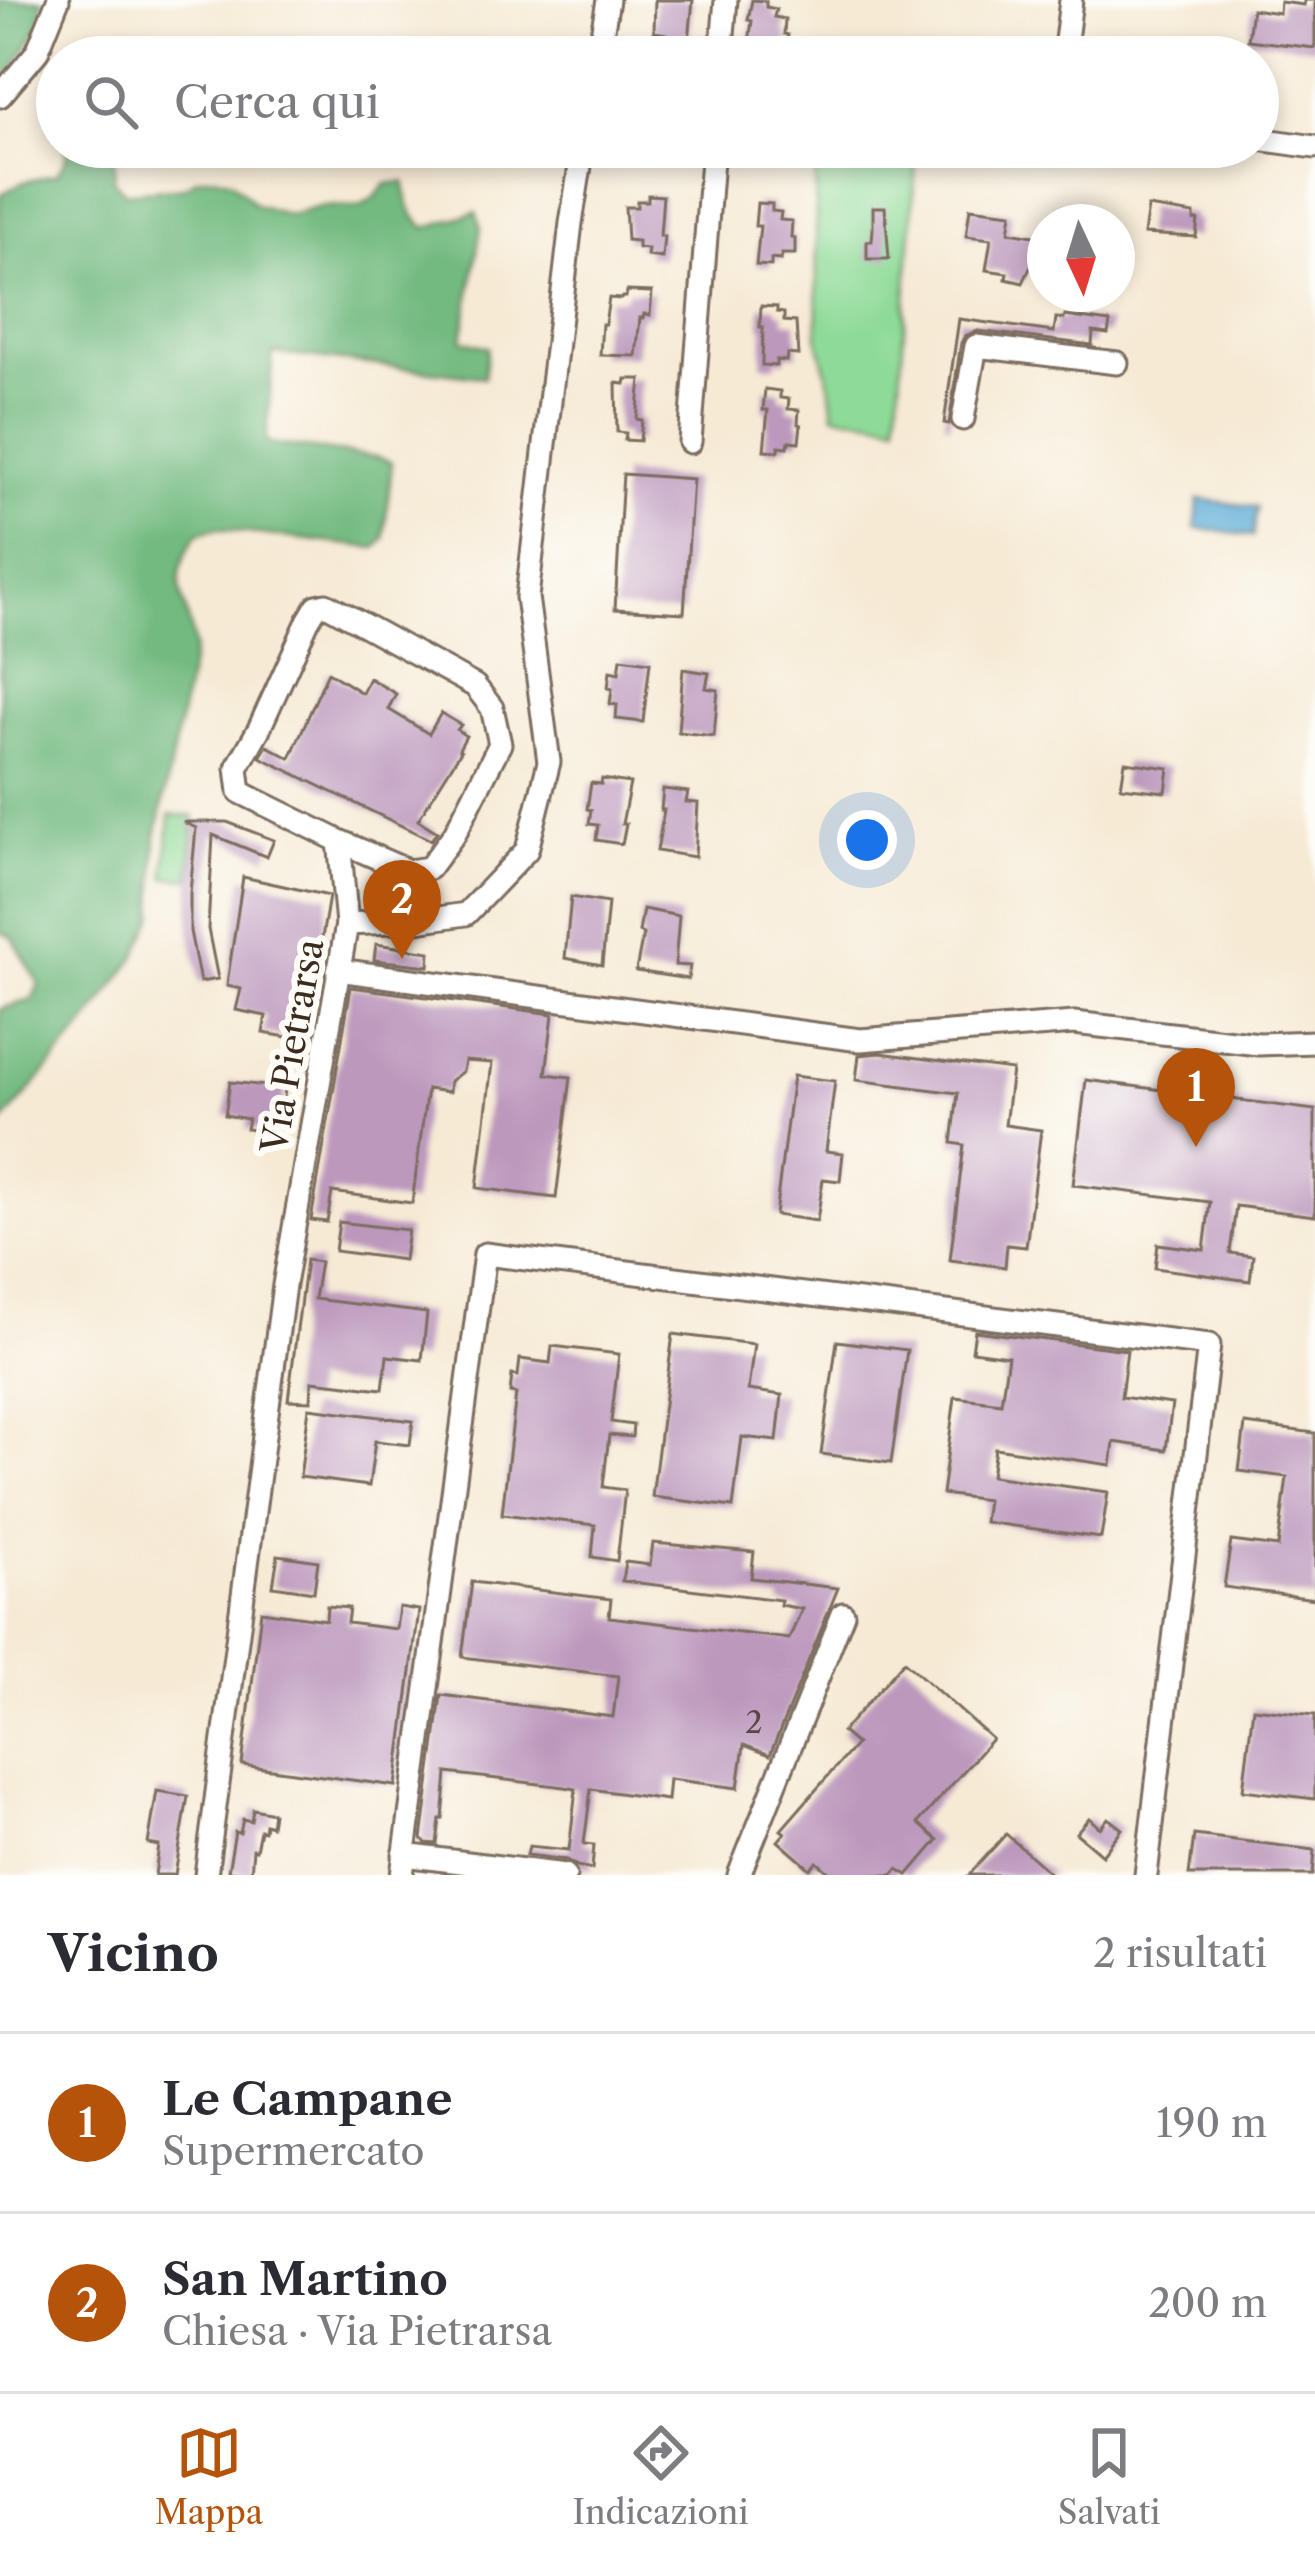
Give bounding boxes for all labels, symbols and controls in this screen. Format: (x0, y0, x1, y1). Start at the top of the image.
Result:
search box (36, 36, 1279, 168)
icon: search (78, 69, 144, 135)
text: Cerca qui (174, 74, 380, 130)
north arrow (1027, 204, 1135, 312)
your location (837, 810, 897, 870)
pin: 2 (363, 860, 441, 959)
street label: Via Pietrarsa (251, 936, 332, 1157)
pin: 1 (1157, 1048, 1235, 1147)
house number: 2 (745, 1704, 763, 1741)
text: Vicino (48, 1922, 219, 1984)
text: 2 risultati (1093, 1929, 1267, 1977)
text: Le Campane (162, 2071, 452, 2127)
text: 1 (78, 2099, 96, 2147)
text: 190 m (1156, 2099, 1267, 2147)
text: Supermercato (162, 2127, 425, 2175)
text: San Martino (162, 2251, 448, 2307)
text: 2 (75, 2279, 99, 2327)
text: 200 m (1148, 2279, 1267, 2327)
text: Chiesa · Via Pietrarsa (162, 2307, 552, 2355)
tab: Mappa (155, 2420, 263, 2533)
tab: Indicazioni (573, 2420, 748, 2533)
tab: Salvati (1058, 2420, 1160, 2533)

